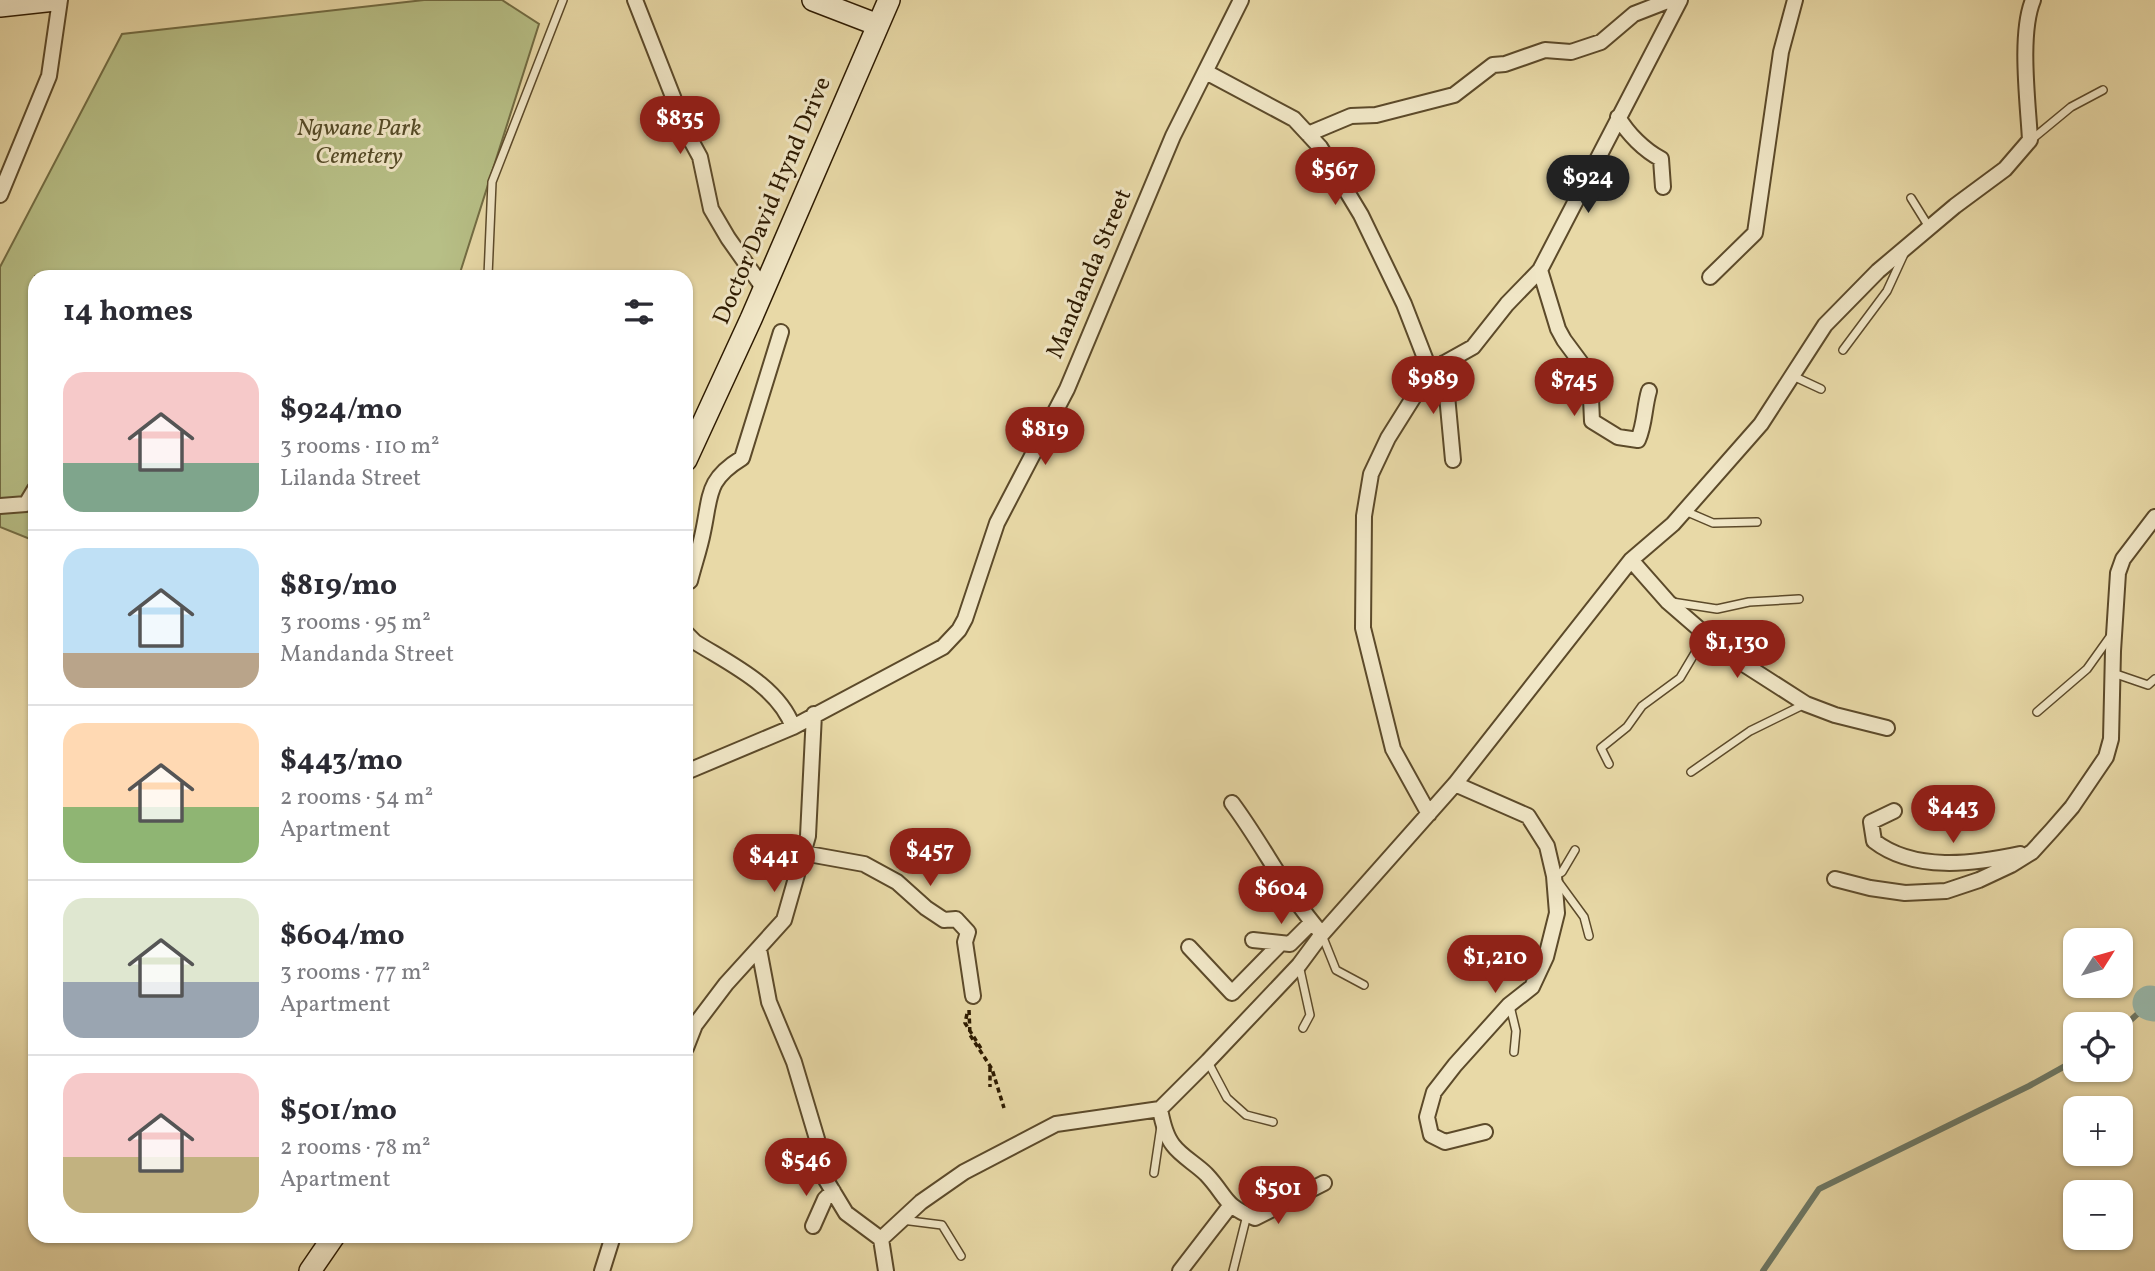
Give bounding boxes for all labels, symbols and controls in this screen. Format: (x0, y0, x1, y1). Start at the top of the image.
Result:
street label: Doctor David Hynd Drive (705, 72, 841, 330)
pin: $835 (639, 96, 721, 156)
text: $835 (656, 103, 704, 135)
park label: Ngwane Park Cemetery (297, 112, 421, 174)
pin: $567 (1294, 148, 1376, 207)
text: $567 (1311, 154, 1359, 186)
pin: $924 (1547, 156, 1629, 215)
text: $924 (1562, 162, 1614, 194)
street label: Mandanda Street (1039, 184, 1141, 364)
text: 14 homes (63, 291, 193, 333)
icon: filters (620, 293, 658, 331)
pin: $989 (1392, 356, 1474, 416)
pin: $745 (1533, 358, 1615, 418)
text: $989 (1408, 363, 1458, 395)
text: $745 (1551, 365, 1597, 397)
text: $924/mo (280, 389, 402, 431)
icon: home (119, 400, 203, 484)
pin: $819 (1004, 407, 1086, 467)
text: $819 (1021, 414, 1069, 446)
text: 3 rooms · 110 m² (280, 431, 440, 463)
text: Lilanda Street (280, 463, 421, 495)
text: $819/mo (280, 565, 397, 607)
icon: home (119, 576, 203, 660)
text: 3 rooms · 95 m² (280, 607, 431, 639)
pin: $1,130 (1680, 620, 1794, 680)
text: $1,130 (1705, 627, 1769, 659)
text: Mandanda Street (280, 639, 454, 671)
text: $443/mo (280, 740, 403, 782)
icon: home (119, 751, 203, 835)
text: 2 rooms · 54 m² (280, 782, 433, 814)
pin: $443 (1912, 786, 1994, 845)
text: $443 (1927, 792, 1979, 824)
text: Apartment (280, 814, 391, 846)
pin: $457 (889, 828, 971, 888)
pin: $441 (733, 834, 815, 894)
text: $457 (906, 835, 954, 867)
text: $441 (749, 841, 799, 873)
pin: $604 (1240, 866, 1322, 926)
text: $604 (1254, 873, 1308, 905)
text: $604/mo (280, 915, 405, 957)
icon: home (119, 926, 203, 1010)
north arrow (2063, 928, 2133, 998)
map controls (2063, 928, 2133, 1250)
pin: $1,210 (1438, 936, 1552, 995)
text: $1,210 (1463, 942, 1527, 974)
text: 3 rooms · 77 m² (280, 957, 430, 989)
text: Apartment (280, 989, 391, 1021)
button: locate (2063, 1012, 2133, 1082)
text: $501/mo (280, 1090, 397, 1132)
button: + (2063, 1096, 2133, 1166)
icon: home (119, 1101, 203, 1185)
text: 2 rooms · 78 m² (280, 1132, 431, 1164)
pin: $546 (765, 1138, 847, 1198)
text: $546 (781, 1145, 831, 1177)
text: Apartment (280, 1164, 391, 1196)
pin: $501 (1237, 1166, 1319, 1226)
text: $501 (1254, 1173, 1302, 1205)
button: − (2063, 1180, 2133, 1250)

